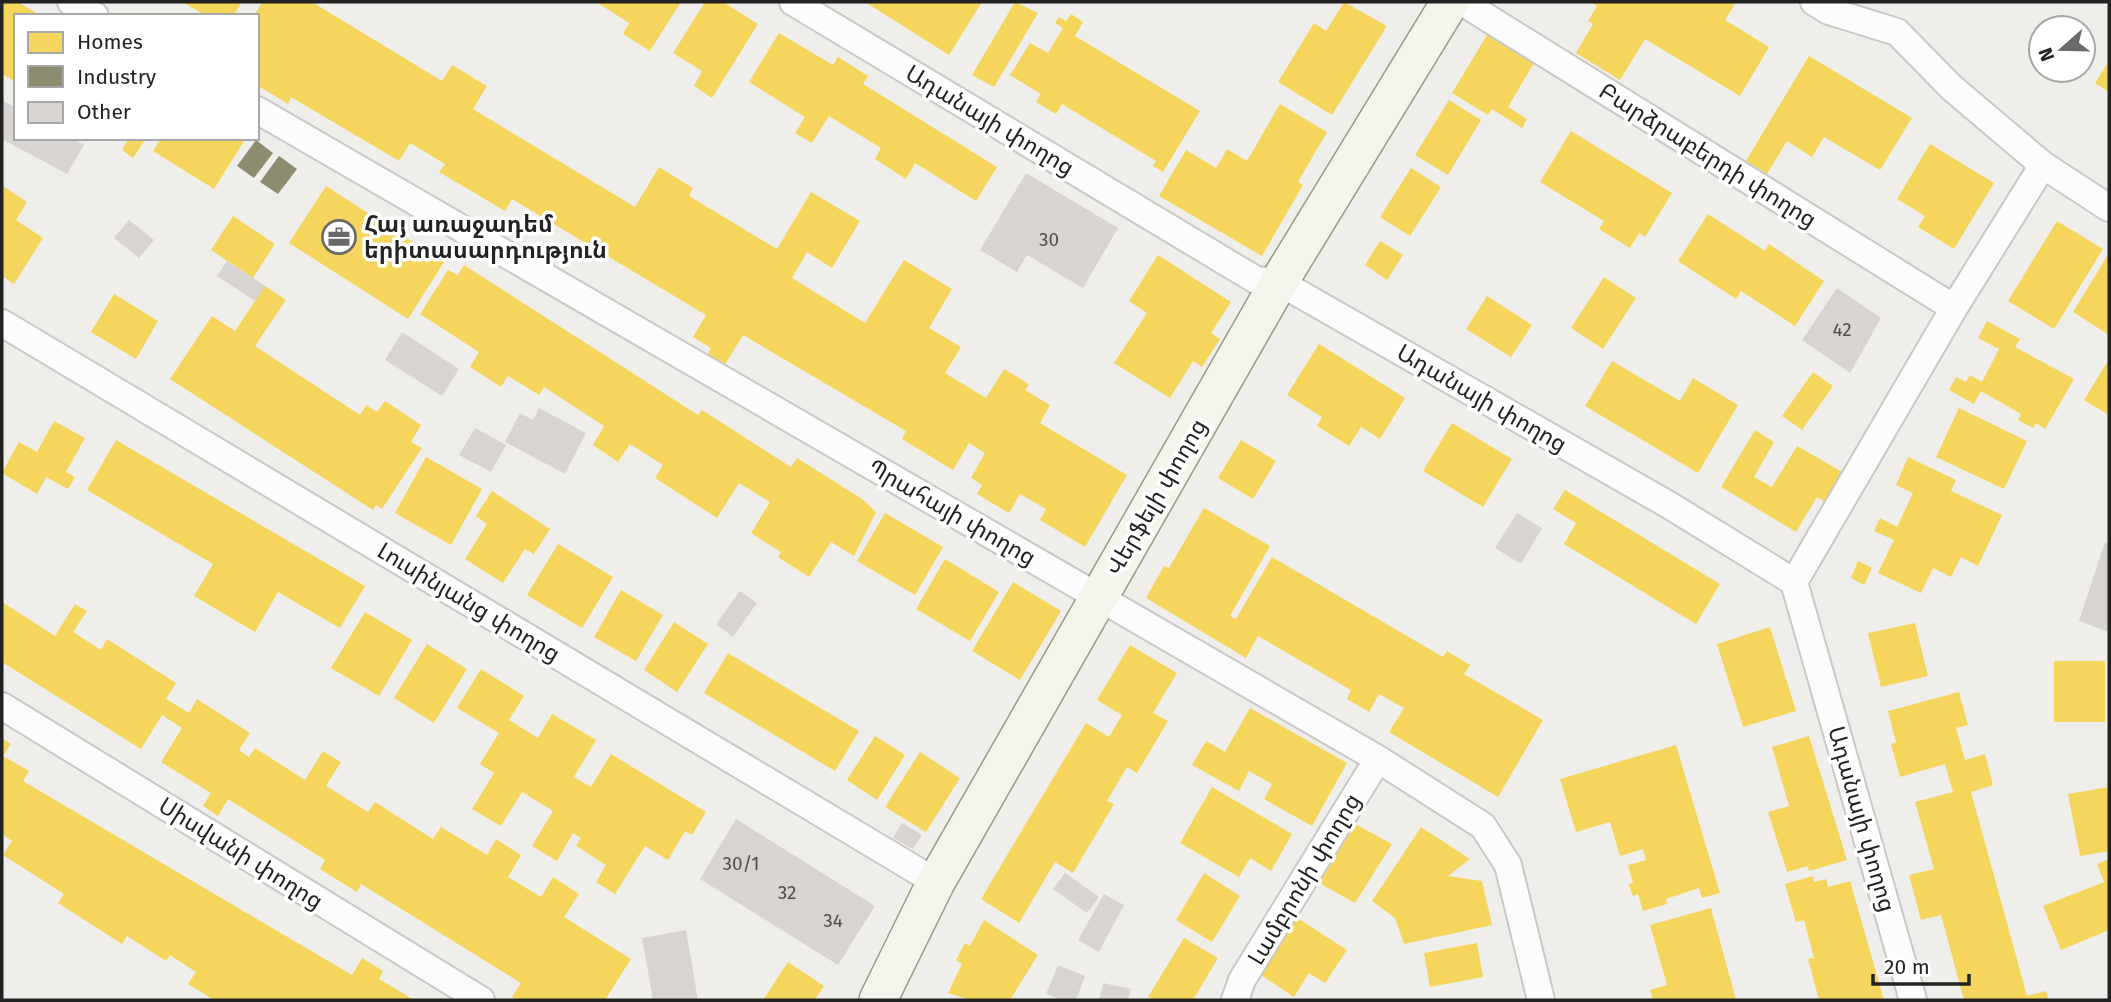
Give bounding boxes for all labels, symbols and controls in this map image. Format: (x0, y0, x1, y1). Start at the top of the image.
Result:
legend (14, 14, 259, 140)
north arrow (2027, 14, 2097, 84)
text: Homes (77, 29, 143, 55)
text: N (2034, 45, 2059, 65)
street label: Ադանայի փողոց (901, 59, 1079, 181)
text: Industry (77, 64, 157, 90)
street label: Բարձրաբերդի փողոց (1594, 77, 1822, 233)
text: Other (77, 99, 131, 125)
place label: Հայ առաջադեմ երիտասարդություն (364, 210, 607, 264)
office icon: Հայ առաջադեմ երիտասարդություն (320, 218, 358, 256)
house number: 30 (1039, 228, 1059, 251)
house number: 42 (1832, 318, 1852, 341)
street label: Ադանայի փողոց (1392, 338, 1572, 458)
street label: Վերֆելի փողոց (1100, 414, 1212, 580)
street label: Պրահայի փողոց (863, 453, 1041, 571)
street label: Լուսինյանց փողոց (373, 536, 565, 668)
street label: Ադանայի փողոց (1822, 723, 1902, 915)
street label: Լամբրոնի փողոց (1242, 788, 1366, 970)
street label: Սիսվանի փողոց (154, 791, 328, 915)
house number: 30/1 (722, 852, 760, 875)
house number: 32 (778, 881, 796, 904)
house number: 34 (823, 909, 843, 932)
scale bar (1873, 942, 1969, 986)
text: 20 m (1884, 954, 1930, 980)

